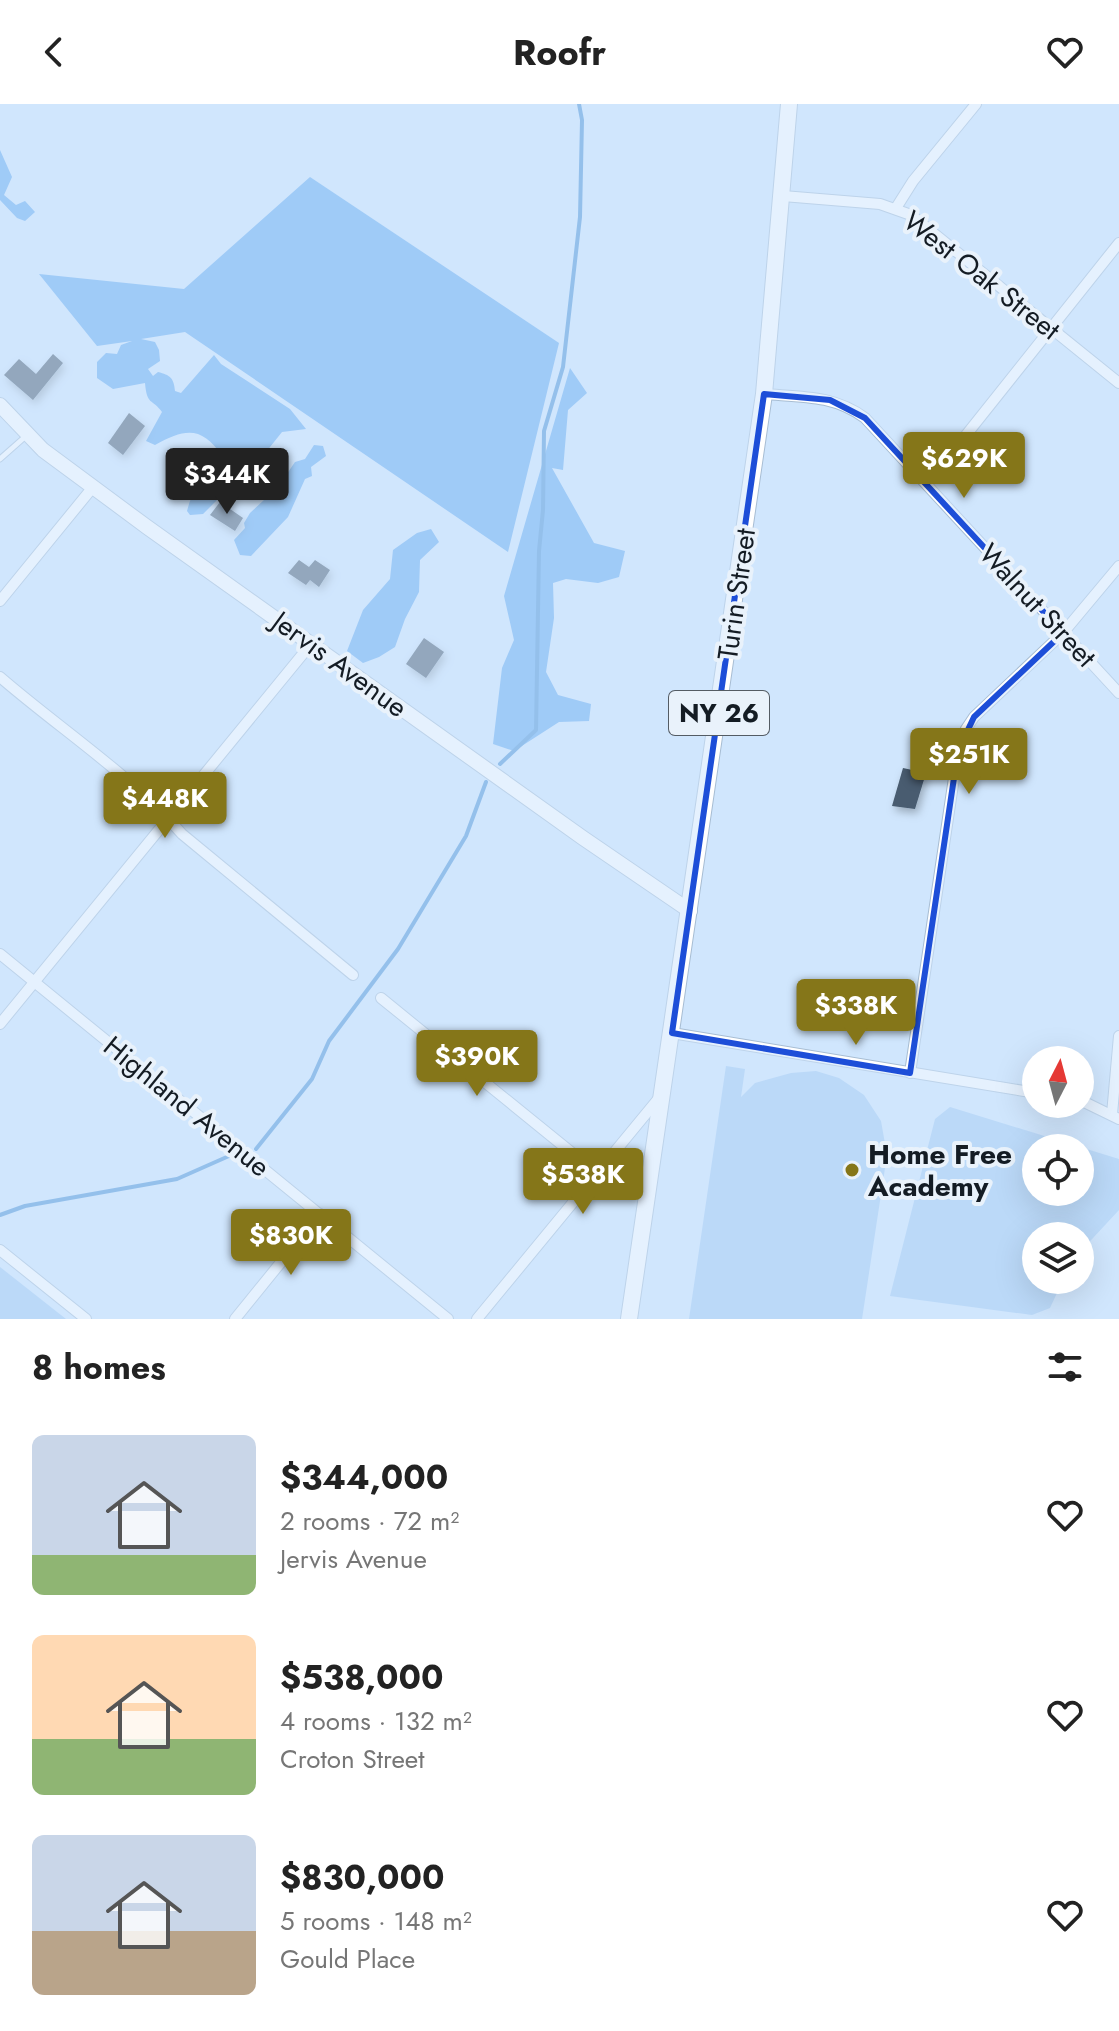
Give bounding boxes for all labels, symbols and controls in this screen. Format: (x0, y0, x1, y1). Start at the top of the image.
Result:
text: Roofr (513, 26, 606, 78)
icon: back (32, 30, 76, 74)
icon: heart (1043, 30, 1087, 74)
street label: West Oak Street (894, 201, 1069, 350)
pin: $629K (908, 432, 1020, 500)
text: $629K (921, 439, 1007, 477)
pin: $344K (171, 448, 283, 516)
text: $344K (184, 455, 270, 493)
street label: Turin Street (707, 525, 766, 662)
street label: Walnut Street (969, 534, 1106, 677)
street label: Jervis Avenue (260, 599, 416, 727)
road number: NY 26 (669, 691, 769, 735)
pin: $251K (913, 728, 1025, 796)
text: $251K (928, 735, 1010, 773)
pin: $448K (109, 772, 221, 840)
text: $448K (122, 779, 208, 817)
pin: $338K (800, 979, 912, 1047)
text: $338K (815, 986, 897, 1024)
street label: Highland Avenue (94, 1026, 279, 1187)
pin: $390K (421, 1030, 533, 1098)
text: $390K (434, 1037, 520, 1075)
north arrow (1022, 1046, 1094, 1118)
map controls (1022, 1046, 1094, 1294)
place label: Home Free Academy (867, 1134, 1012, 1207)
button: locate (1022, 1134, 1094, 1206)
pin: $538K (527, 1148, 639, 1216)
text: $538K (541, 1155, 625, 1193)
marker: Home Free Academy (843, 1161, 861, 1179)
pin: $830K (235, 1209, 347, 1277)
text: $830K (249, 1216, 333, 1254)
button: layers (1022, 1222, 1094, 1294)
text: 8 homes (32, 1343, 166, 1392)
icon: filters (1043, 1345, 1087, 1389)
text: $344,000 (280, 1453, 448, 1502)
icon: home (96, 1467, 192, 1563)
icon: heart (1043, 1493, 1087, 1537)
text: 2 rooms · 72 m² (280, 1502, 459, 1540)
text: Jervis Avenue (280, 1540, 427, 1578)
text: $538,000 (280, 1653, 444, 1702)
icon: home (96, 1667, 192, 1763)
icon: heart (1043, 1693, 1087, 1737)
text: 4 rooms · 132 m² (280, 1702, 472, 1740)
text: Croton Street (280, 1740, 424, 1778)
text: $830,000 (280, 1853, 445, 1902)
icon: home (96, 1867, 192, 1963)
icon: heart (1043, 1893, 1087, 1937)
text: 5 rooms · 148 m² (280, 1902, 472, 1940)
text: Gould Place (280, 1940, 415, 1978)

